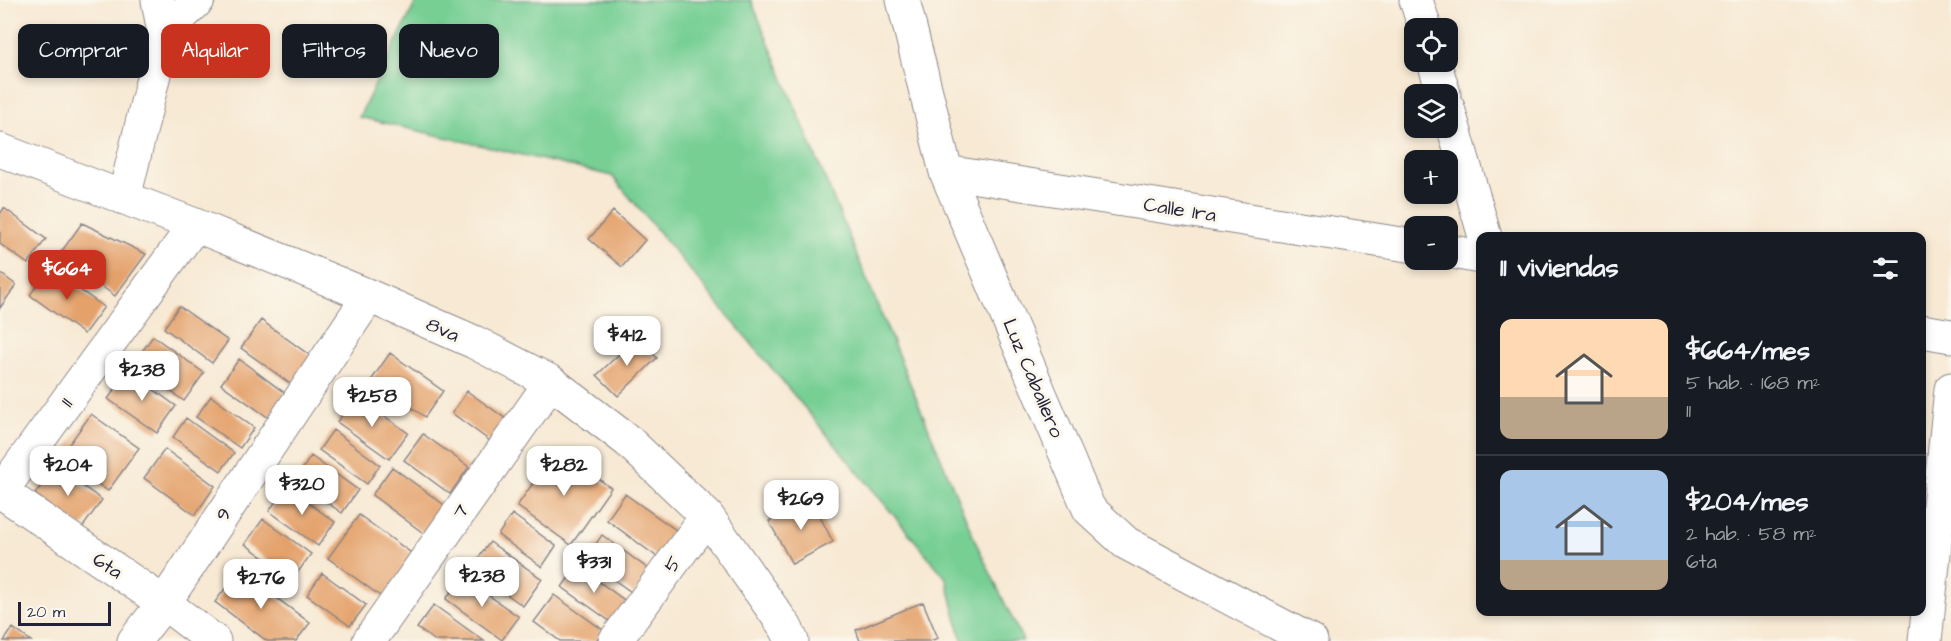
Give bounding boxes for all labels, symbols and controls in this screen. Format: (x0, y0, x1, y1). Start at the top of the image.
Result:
map controls (1404, 18, 1458, 270)
button: locate (1404, 18, 1458, 72)
chip: Comprar (18, 24, 149, 78)
chip: Alquilar (161, 24, 270, 78)
chip: Filtros (282, 24, 387, 78)
chip: Nuevo (399, 24, 499, 78)
button: layers (1404, 84, 1458, 138)
button: + (1404, 150, 1458, 204)
street label: Calle 1ra (1141, 190, 1218, 230)
button: − (1404, 216, 1458, 270)
pin: $664 (31, 250, 103, 301)
text: 11 viviendas (1500, 250, 1619, 286)
icon: filters (1869, 252, 1902, 285)
text: $664 (42, 255, 92, 283)
street label: 8va (422, 310, 464, 350)
street label: Luz Caballero (995, 314, 1071, 442)
pin: $412 (591, 316, 663, 367)
text: $412 (608, 321, 646, 349)
text: $664/mes (1686, 333, 1810, 369)
icon: home (1548, 343, 1620, 415)
pin: $238 (106, 351, 178, 402)
text: $238 (119, 356, 165, 384)
text: 5 hab. · 168 m² (1686, 369, 1820, 397)
pin: $258 (336, 377, 408, 428)
text: $258 (347, 382, 397, 410)
street label: 11 (54, 392, 80, 413)
text: 11 (1686, 397, 1691, 425)
pin: $204 (32, 446, 104, 497)
pin: $282 (528, 446, 600, 497)
text: $204 (44, 451, 92, 479)
text: $282 (541, 451, 588, 479)
pin: $320 (266, 465, 338, 516)
text: $320 (279, 470, 325, 498)
pin: $269 (765, 480, 837, 531)
text: $204/mes (1686, 484, 1809, 520)
text: $269 (778, 485, 824, 513)
icon: home (1548, 494, 1620, 566)
street label: 7 (446, 499, 476, 525)
street label: 9 (209, 502, 239, 527)
text: 2 hab. · 58 m² (1686, 520, 1817, 548)
pin: $331 (558, 543, 630, 594)
street label: 6ta (87, 546, 128, 586)
text: $331 (577, 548, 611, 576)
text: 6ta (1686, 548, 1717, 576)
street label: 5 (657, 551, 688, 579)
pin: $238 (446, 557, 518, 608)
pin: $276 (225, 559, 297, 610)
text: $238 (459, 562, 505, 590)
text: $276 (237, 564, 285, 592)
scale bar (18, 599, 111, 626)
text: 20 m (27, 601, 65, 623)

